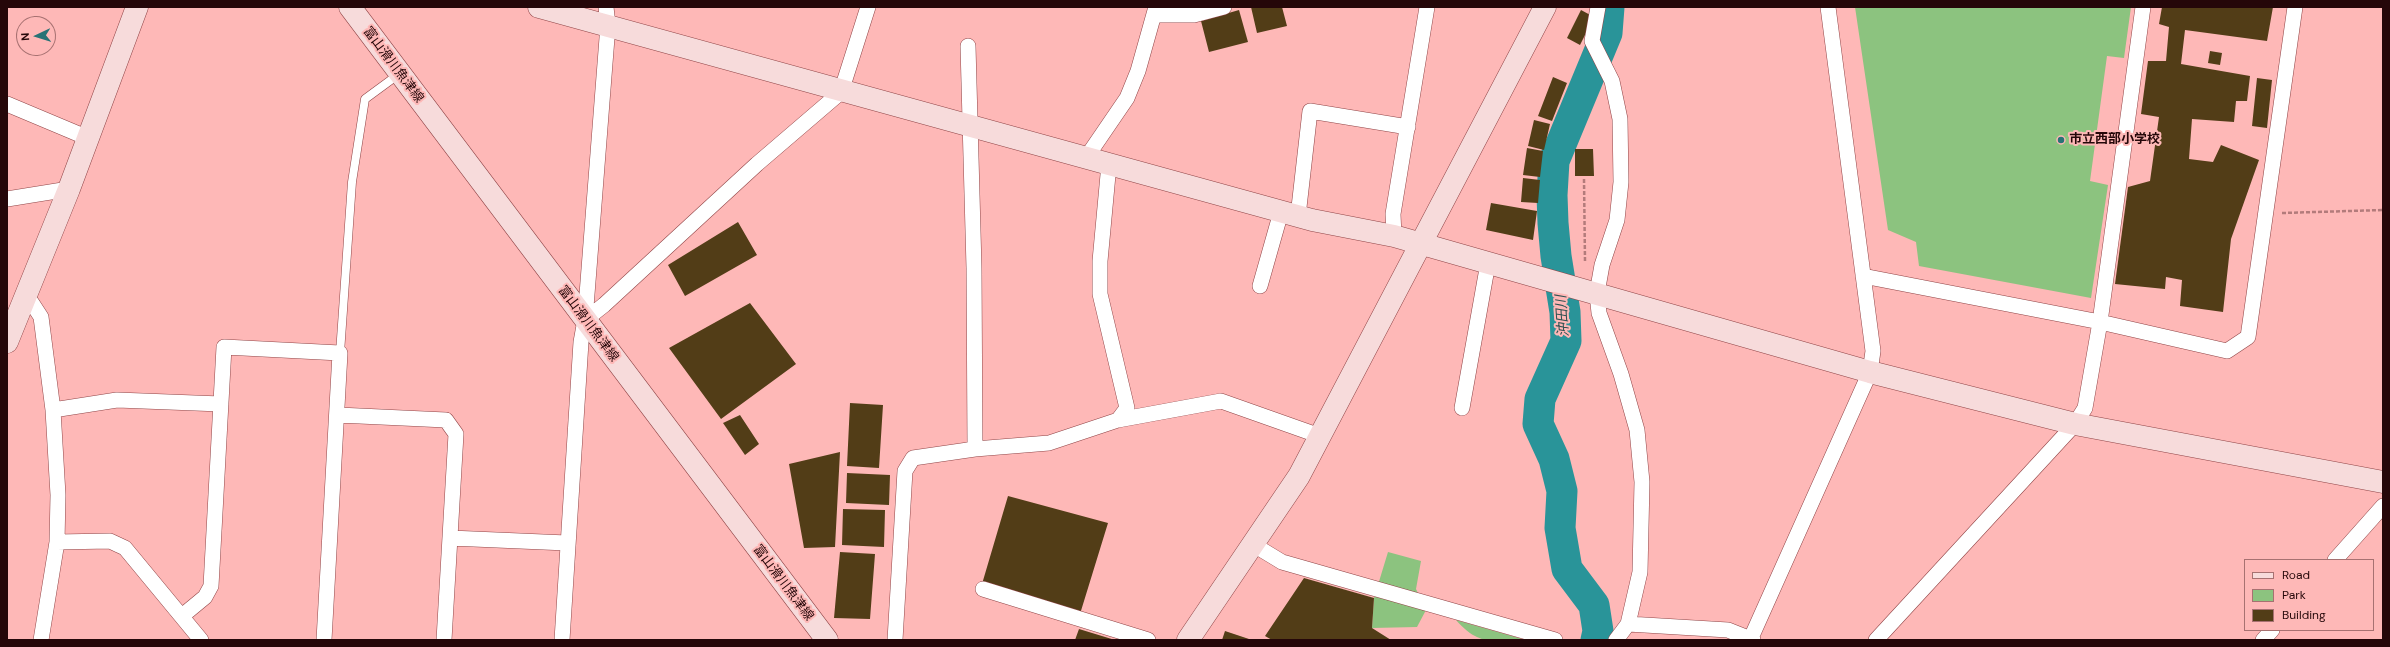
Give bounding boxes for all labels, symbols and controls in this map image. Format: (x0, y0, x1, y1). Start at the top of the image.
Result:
north arrow (16, 16, 56, 56)
street label: 富山滑川魚津線 (359, 24, 427, 106)
text: N (18, 32, 32, 41)
place label: 市立西部小学校 (2069, 132, 2160, 148)
marker: 市立西部小学校 (2056, 135, 2066, 145)
street label: 富山滑川魚津線 (554, 283, 622, 365)
water label: 沖田川 (1553, 294, 1573, 338)
street label: 富山滑川魚津線 (749, 542, 817, 624)
legend (2244, 559, 2374, 631)
text: Road (2282, 567, 2310, 583)
text: Park (2282, 587, 2306, 603)
text: Building (2282, 607, 2326, 623)

